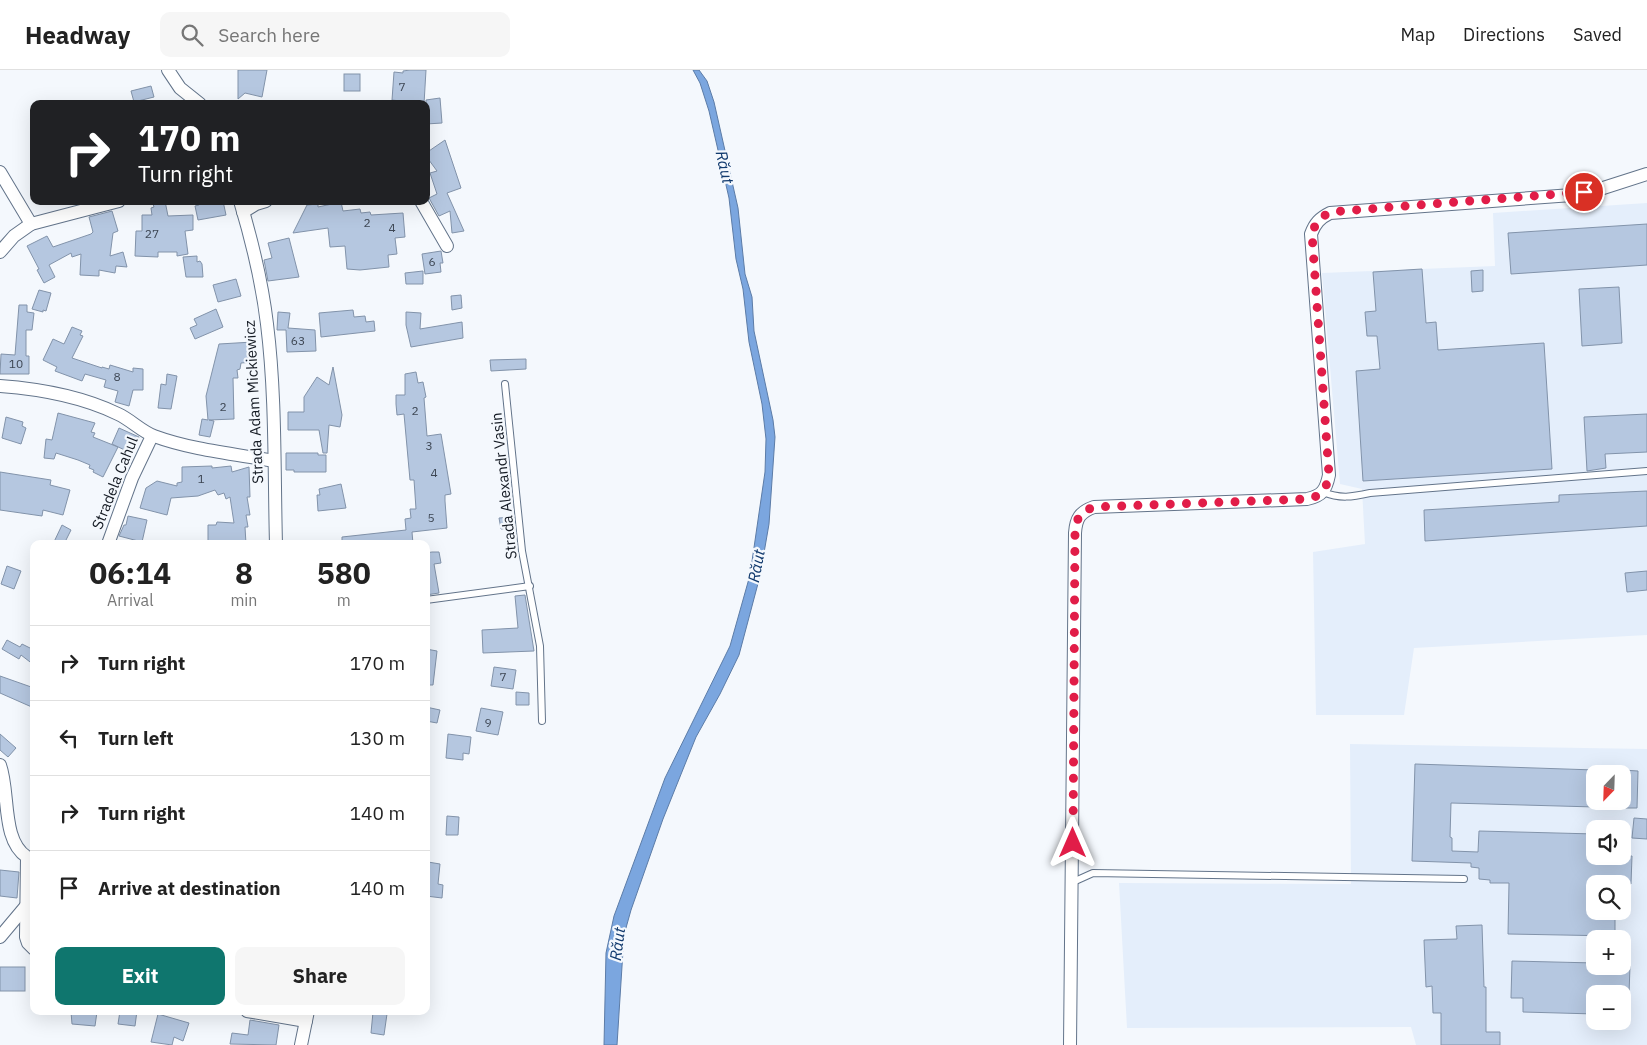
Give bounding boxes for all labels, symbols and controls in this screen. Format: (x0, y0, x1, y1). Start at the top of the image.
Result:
search box (160, 12, 510, 57)
text: Headway (25, 19, 130, 51)
icon: search (178, 21, 206, 49)
text: Search here (218, 23, 320, 47)
text: Map (1400, 23, 1435, 46)
text: Directions (1463, 23, 1545, 46)
text: Saved (1573, 23, 1622, 46)
house number: 7 (398, 79, 406, 94)
text: 170 m (138, 115, 241, 161)
icon: right (55, 120, 120, 185)
water label: Răut (712, 149, 739, 186)
text: Turn right (138, 159, 233, 188)
pin (1563, 171, 1605, 213)
icon: arrive (1570, 178, 1598, 206)
house number: 2 (363, 215, 371, 230)
house number: 4 (388, 220, 396, 235)
house number: 27 (145, 226, 159, 241)
house number: 6 (428, 254, 436, 269)
street label: Strada Adam Mickiewicz (240, 320, 267, 484)
house number: 63 (291, 333, 305, 348)
house number: 10 (9, 356, 23, 371)
house number: 8 (113, 369, 121, 384)
house number: 2 (219, 399, 227, 414)
house number: 2 (411, 403, 419, 418)
street label: Strada Alexandr Vasin (486, 412, 521, 560)
street label: Stradela Cahul (87, 434, 142, 532)
house number: 3 (425, 438, 433, 453)
house number: 4 (430, 465, 438, 480)
house number: 1 (197, 471, 205, 486)
house number: 5 (427, 510, 435, 525)
water label: Răut (743, 547, 769, 584)
text: 06:14 (89, 553, 171, 592)
text: 8 (235, 553, 253, 592)
text: 580 (317, 553, 371, 592)
text: Arrival (107, 590, 154, 610)
text: min (230, 590, 257, 610)
text: m (337, 590, 351, 610)
icon: right (55, 649, 83, 677)
text: Turn right (98, 651, 185, 675)
text: 170 m (350, 651, 405, 675)
house number: 7 (499, 669, 507, 684)
house number: 9 (484, 715, 492, 730)
icon: left (55, 724, 83, 752)
text: Turn left (98, 726, 174, 750)
text: 130 m (350, 726, 405, 750)
north arrow (1586, 765, 1631, 810)
map controls (1586, 765, 1631, 1030)
icon: right (55, 799, 83, 827)
text: Turn right (98, 801, 185, 825)
text: 140 m (350, 801, 405, 825)
position arrow (1046, 816, 1098, 868)
button: sound (1586, 820, 1631, 865)
icon: arrive (55, 874, 83, 902)
button: search (1586, 875, 1631, 920)
text: Arrive at destination (98, 876, 281, 900)
text: 140 m (350, 876, 405, 900)
water label: Răut (605, 925, 629, 962)
button: + (1586, 930, 1631, 975)
button: Exit (55, 947, 225, 1005)
button: Share (235, 947, 405, 1005)
button: − (1586, 985, 1631, 1030)

